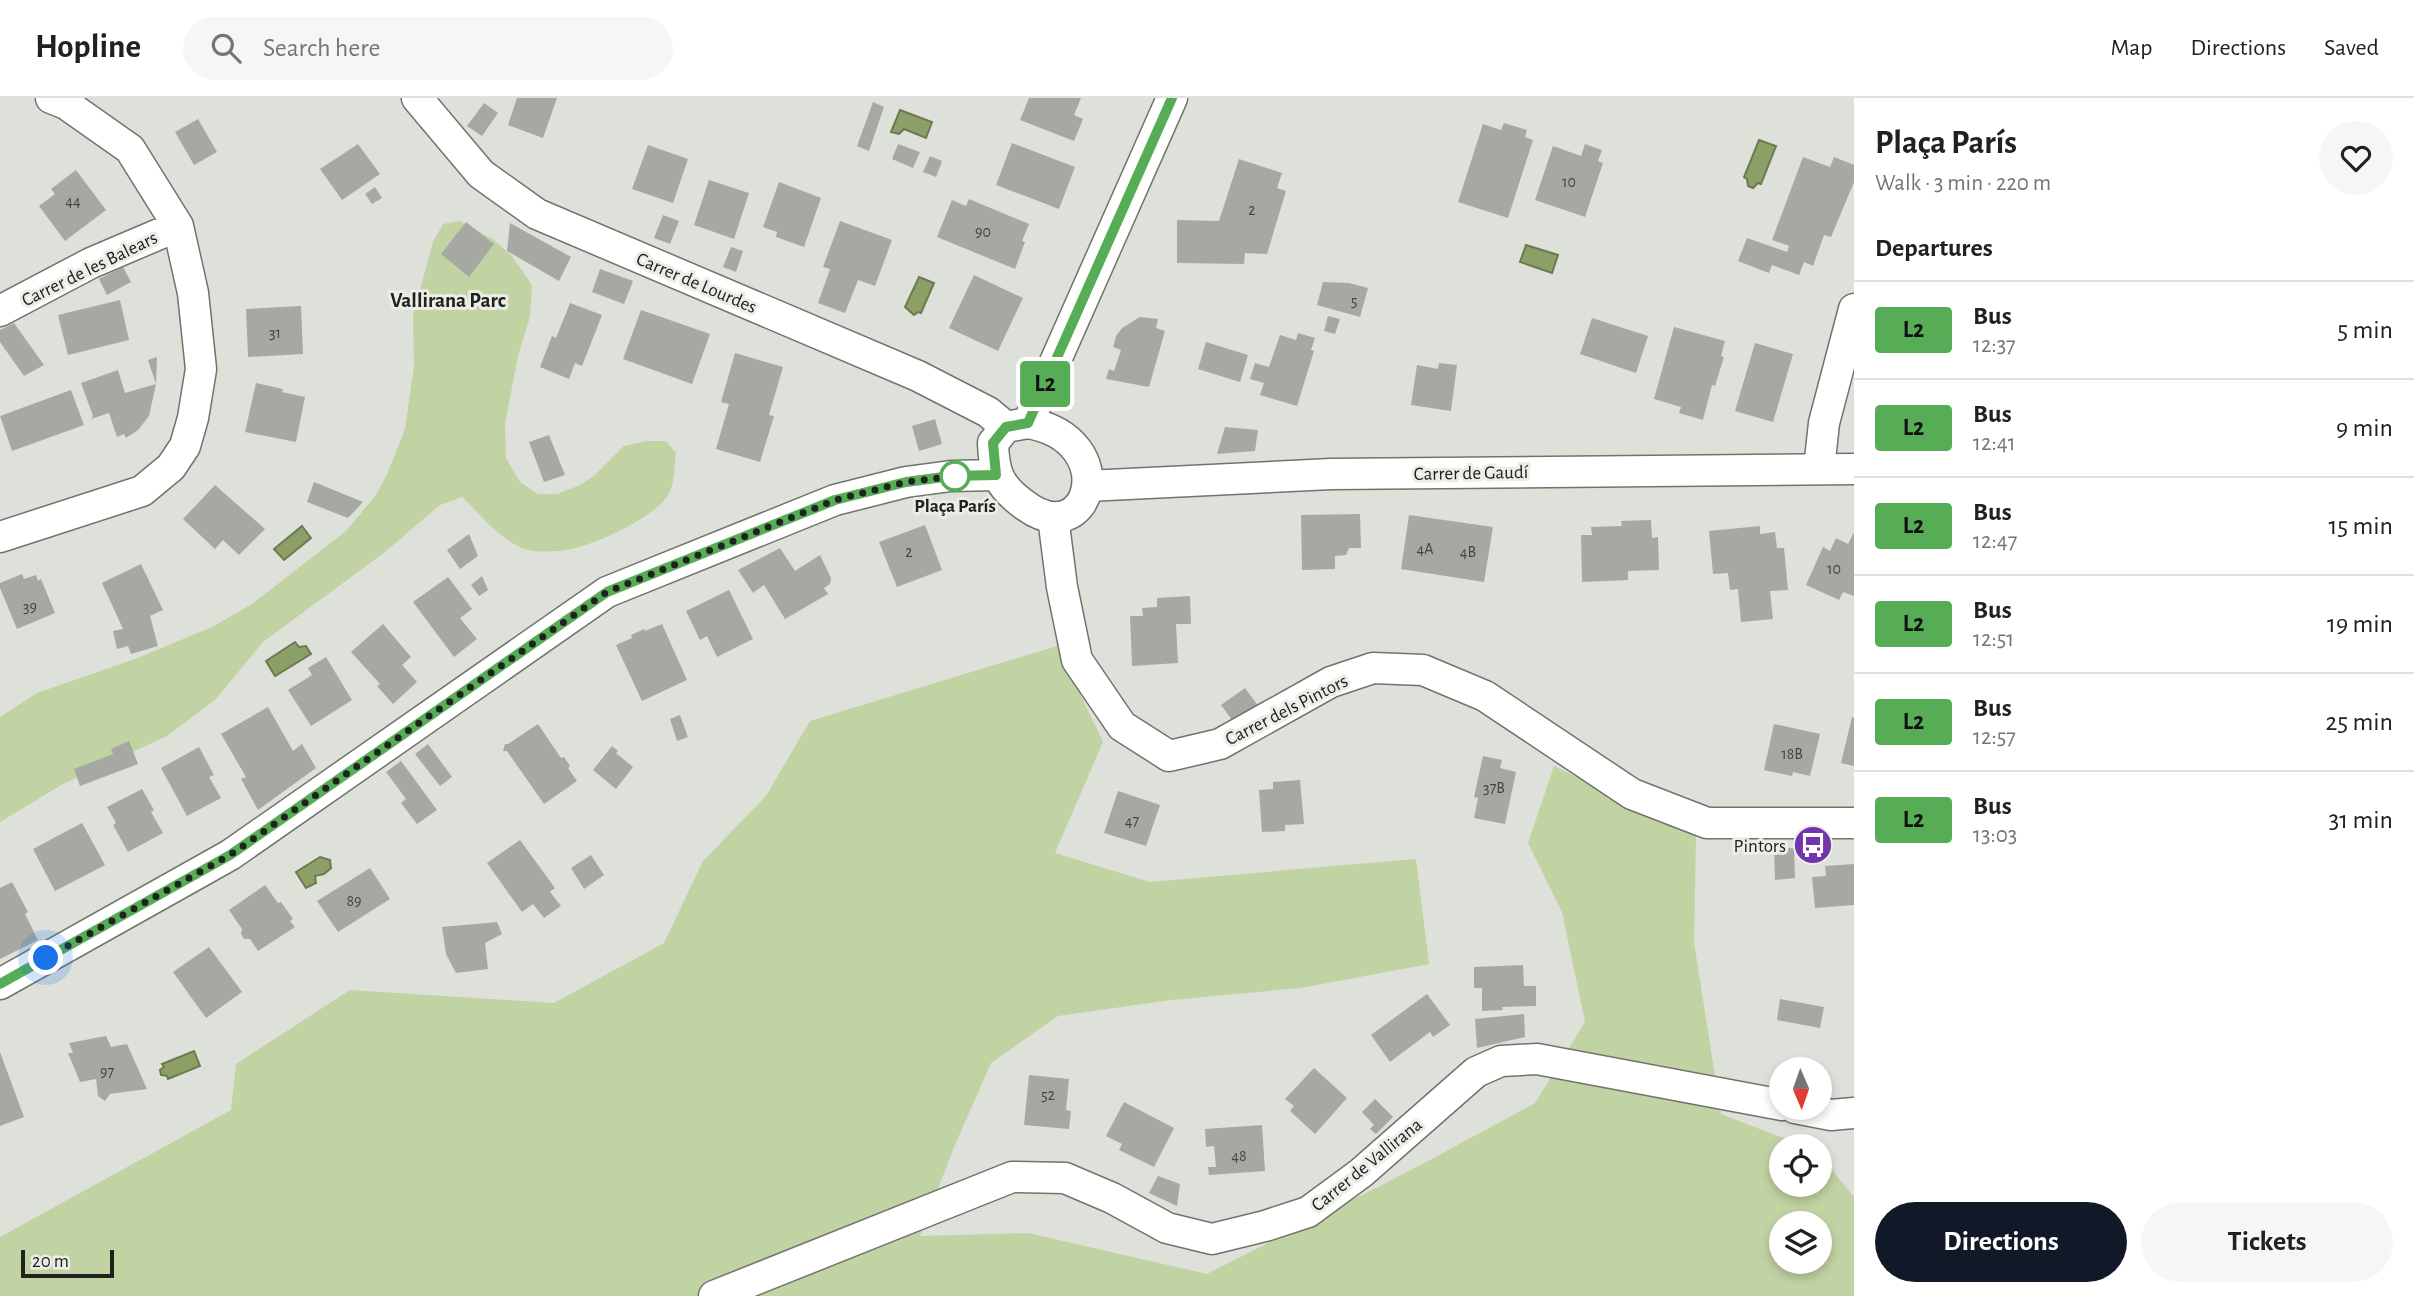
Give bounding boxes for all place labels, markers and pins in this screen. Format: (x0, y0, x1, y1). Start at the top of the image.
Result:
marker: Plaça París (940, 461, 970, 491)
place label: Plaça París (914, 497, 996, 516)
bus stop icon: Pintors (1792, 824, 1834, 866)
place label: Pintors (1734, 837, 1786, 856)

